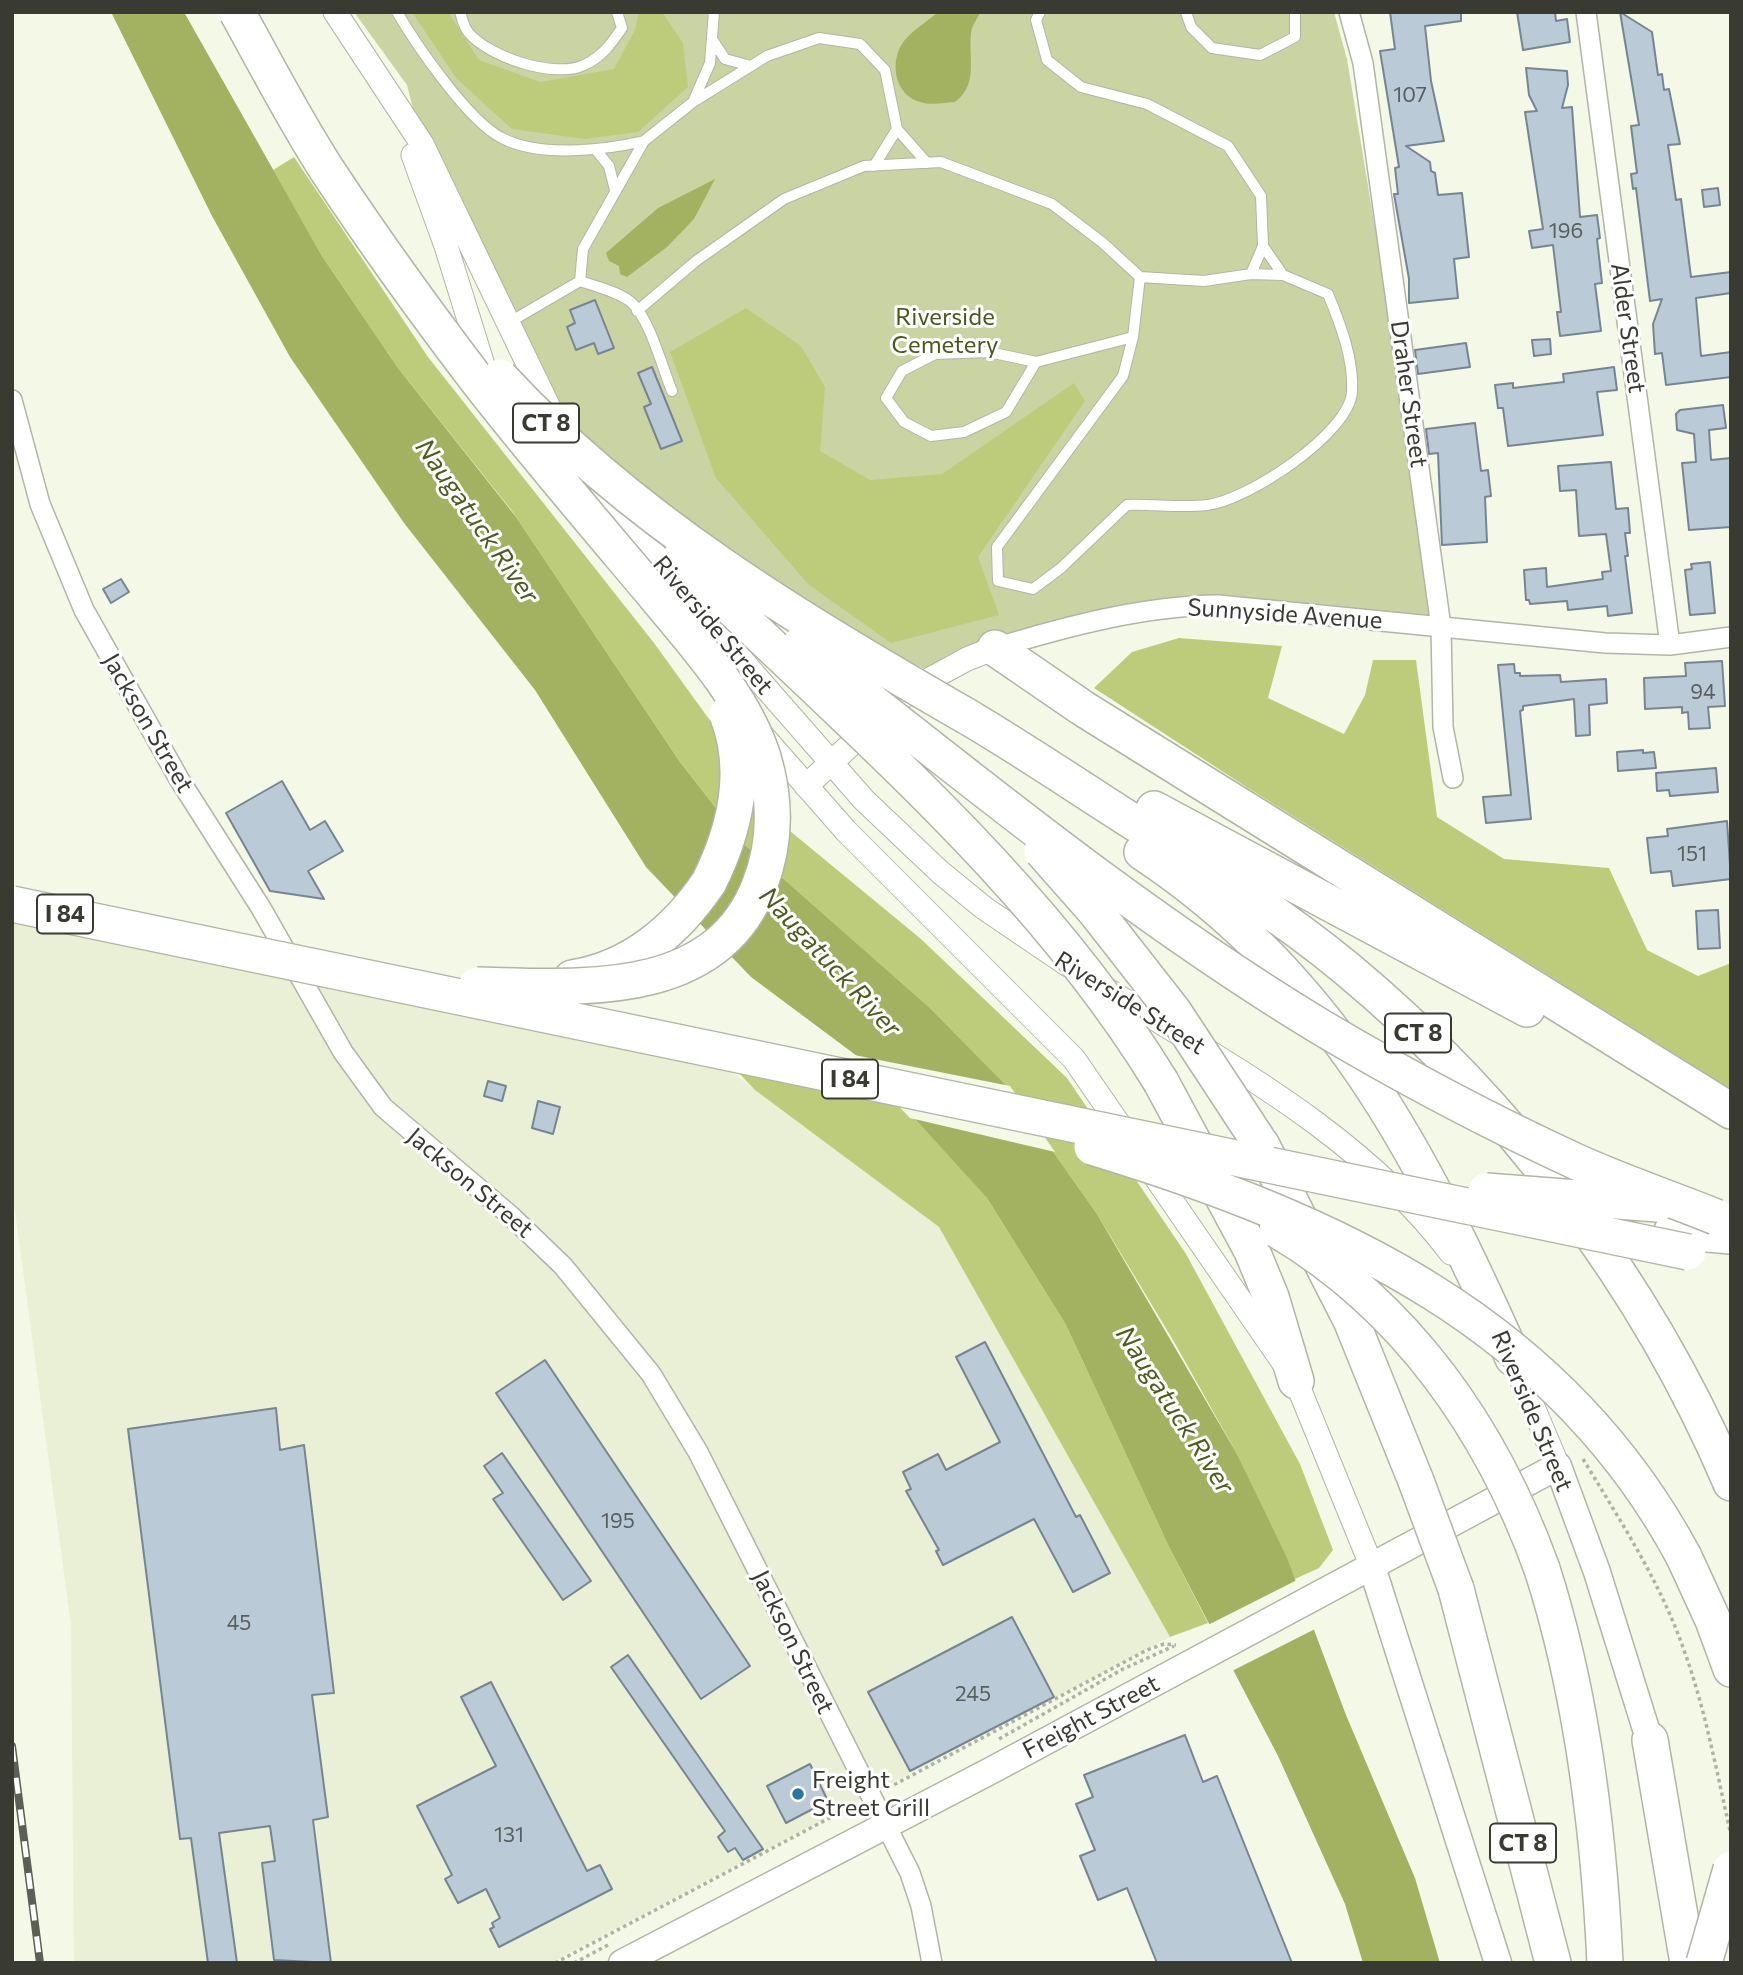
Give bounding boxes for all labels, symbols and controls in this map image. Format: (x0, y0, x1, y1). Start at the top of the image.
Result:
house number: 107 (1393, 82, 1427, 108)
house number: 196 (1549, 218, 1583, 244)
street label: Alder Street (1605, 261, 1651, 395)
park label: Riverside Cemetery (892, 303, 998, 359)
street label: Draher Street (1384, 319, 1434, 469)
road number: CT 8 (513, 404, 579, 442)
water label: Naugatuck River (409, 433, 545, 609)
street label: Riverside Street (647, 550, 779, 700)
street label: Sunnyside Avenue (1187, 593, 1383, 635)
street label: Jackson Street (97, 648, 199, 798)
house number: 94 (1690, 679, 1716, 705)
house number: 151 (1677, 841, 1707, 867)
water label: Naugatuck River (753, 881, 907, 1043)
road number: I 84 (37, 894, 93, 934)
street label: Riverside Street (1049, 945, 1211, 1061)
road number: CT 8 (1385, 1014, 1451, 1052)
road number: I 84 (822, 1060, 878, 1098)
street label: Jackson Street (401, 1122, 539, 1244)
water label: Naugatuck River (1109, 1320, 1241, 1500)
street label: Riverside Street (1485, 1326, 1579, 1496)
house number: 195 (601, 1508, 635, 1534)
street label: Jackson Street (746, 1566, 840, 1718)
house number: 45 (227, 1610, 251, 1636)
street label: Freight Street (1018, 1669, 1164, 1765)
house number: 245 (955, 1681, 991, 1707)
place label: Freight Street Grill (812, 1766, 930, 1822)
marker: Freight Street Grill (790, 1786, 806, 1802)
house number: 131 (494, 1822, 524, 1848)
road number: CT 8 (1490, 1824, 1556, 1862)

